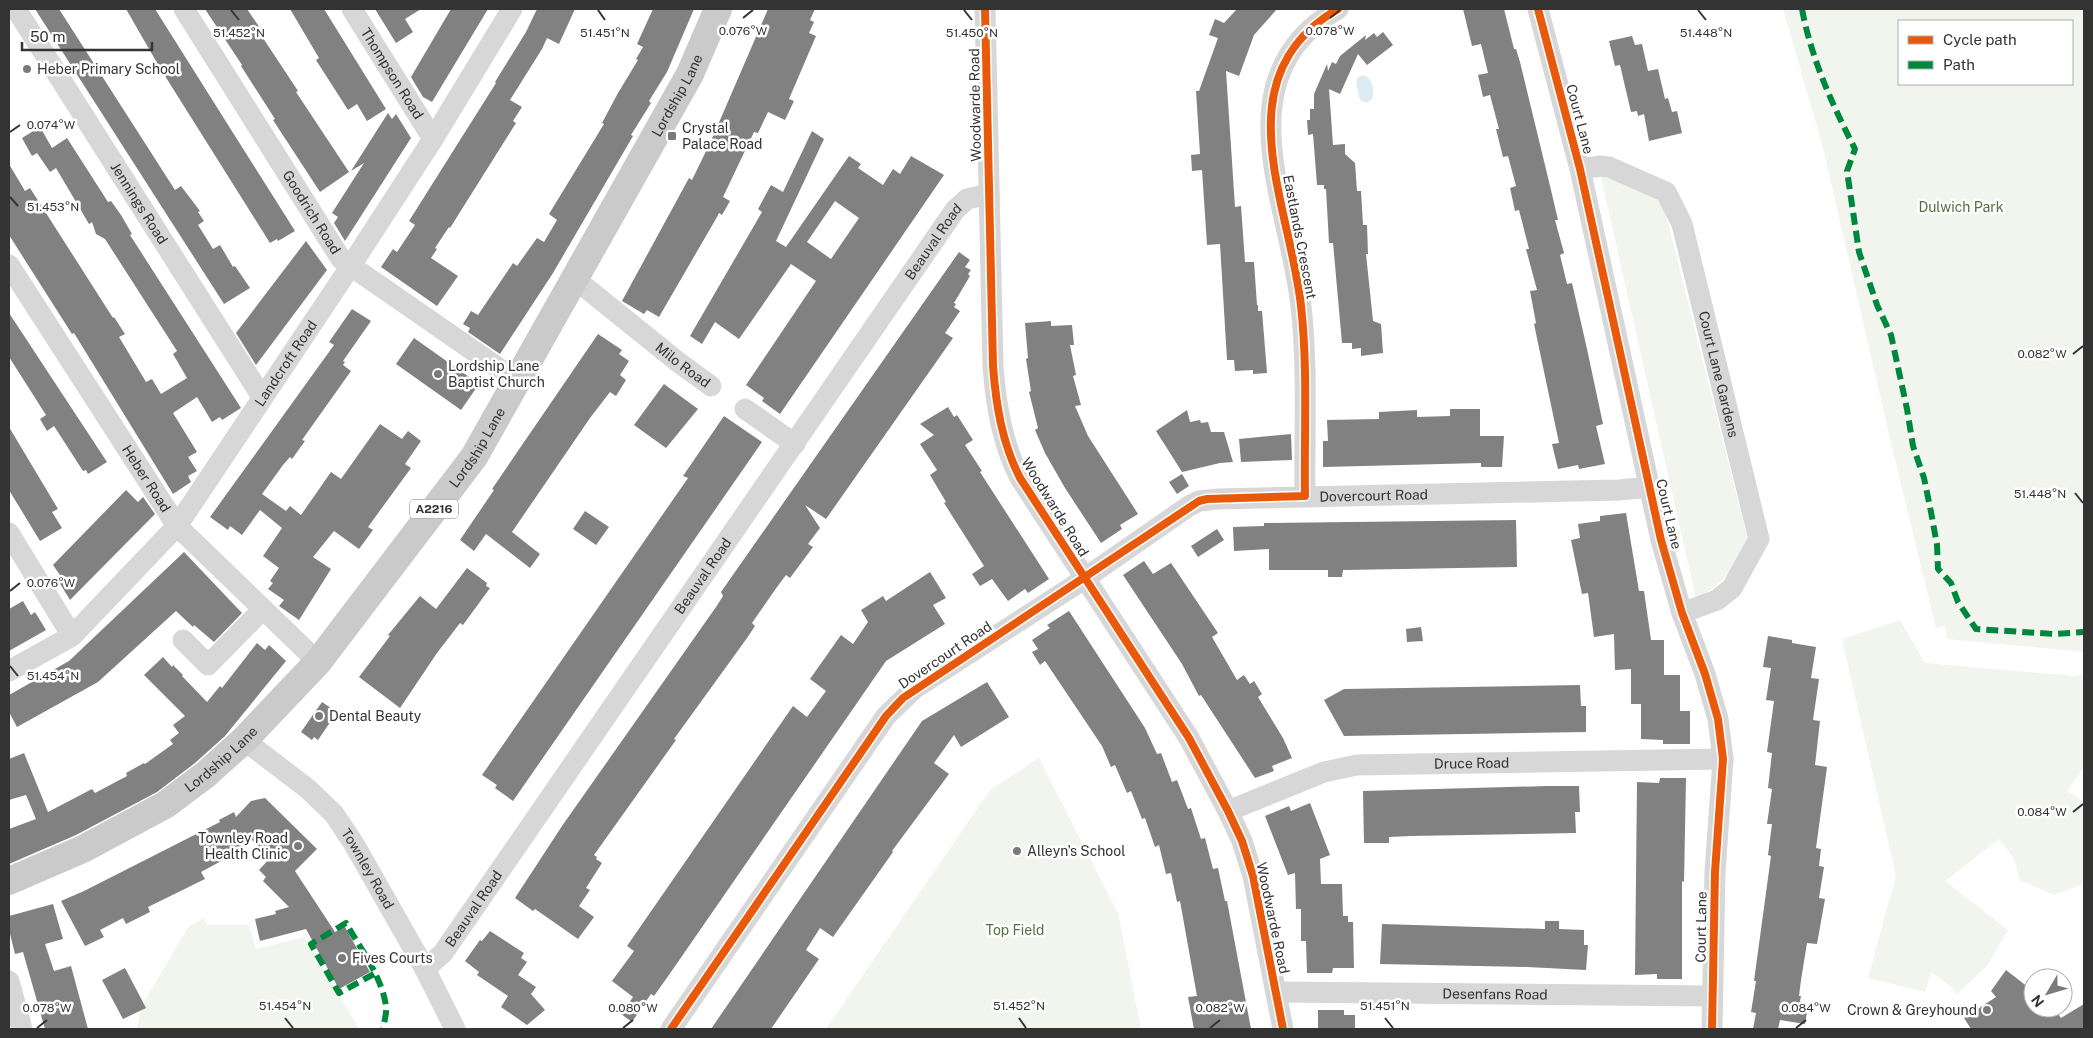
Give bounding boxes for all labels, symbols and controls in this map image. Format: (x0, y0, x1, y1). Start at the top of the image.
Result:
scale bar (22, 20, 152, 52)
legend (1898, 20, 2073, 85)
text: 0.076°W (719, 24, 768, 38)
text: 0.078°W (1306, 24, 1355, 38)
street label: Thompson Road (358, 25, 427, 122)
text: 51.452°N (213, 26, 265, 40)
text: 51.451°N (580, 26, 630, 40)
text: 51.450°N (946, 26, 998, 40)
text: 51.448°N (1680, 26, 1732, 40)
text: 50 m (30, 28, 65, 45)
text: Cycle path (1943, 31, 2017, 48)
street label: Woodwarde Road (966, 48, 984, 162)
street label: Lordship Lane (648, 52, 706, 139)
text: Path (1943, 56, 1975, 73)
place label: Heber Primary School (37, 61, 180, 77)
marker: Heber Primary School (21, 63, 33, 75)
street label: Court Lane (1563, 82, 1597, 156)
text: 0.074°W (27, 118, 76, 132)
place label: Crystal Palace Road (682, 120, 762, 152)
marker: Crystal Palace Road (666, 130, 678, 142)
street label: Jennings Road (107, 160, 171, 247)
street label: Goodrich Road (279, 167, 344, 257)
street label: Eastlands Crescent (1280, 174, 1320, 300)
park label: Dulwich Park (1918, 199, 2004, 215)
text: 51.453°N (27, 200, 79, 214)
street label: Beauval Road (901, 200, 965, 283)
street label: Court Lane Gardens (1696, 309, 1742, 439)
street label: Landcroft Road (251, 317, 320, 409)
street label: Milo Road (652, 339, 713, 391)
text: 0.082°W (2017, 347, 2067, 361)
place label: Lordship Lane Baptist Church (448, 358, 545, 390)
marker: Lordship Lane Baptist Church (432, 368, 444, 380)
street label: Lordship Lane (446, 405, 508, 490)
street label: Heber Road (119, 442, 174, 515)
street label: Woodwarde Road (1018, 455, 1092, 559)
street label: Court Lane (1653, 477, 1685, 551)
street label: Dovercourt Road (1319, 486, 1428, 505)
text: 51.448°N (2014, 487, 2066, 501)
road number: A2216 (410, 499, 458, 518)
street label: Beauval Road (671, 535, 735, 617)
text: 0.076°W (27, 576, 76, 590)
street label: Dovercourt Road (895, 618, 995, 692)
text: 51.454°N (27, 669, 79, 683)
place label: Dental Beauty (329, 708, 422, 724)
marker: Dental Beauty (313, 710, 325, 722)
street label: Lordship Lane (181, 723, 261, 795)
street label: Druce Road (1434, 755, 1509, 772)
text: 0.084°W (2017, 805, 2067, 819)
street label: Townley Road (338, 826, 397, 912)
place label: Townley Road Health Clinic (198, 830, 288, 862)
marker: Townley Road Health Clinic (292, 840, 304, 852)
place label: Alleyn's School (1027, 843, 1125, 859)
marker: Alleyn's School (1011, 845, 1023, 857)
street label: Woodwarde Road (1253, 861, 1293, 975)
street label: Beauval Road (442, 868, 505, 950)
street label: Court Lane (1692, 891, 1710, 963)
park label: Top Field (986, 922, 1044, 938)
place label: Fives Courts (352, 950, 433, 966)
marker: Fives Courts (336, 952, 348, 964)
north arrow (2023, 968, 2073, 1018)
street label: Desenfans Road (1442, 986, 1548, 1002)
text: N (2028, 992, 2047, 1010)
text: 51.454°N (259, 999, 311, 1013)
text: 51.452°N (993, 999, 1045, 1013)
text: 51.451°N (1360, 999, 1410, 1013)
text: 0.078°W (23, 1001, 72, 1015)
text: 0.080°W (608, 1001, 658, 1015)
text: 0.082°W (1195, 1001, 1245, 1015)
text: 0.084°W (1781, 1001, 1831, 1015)
place label: Crown & Greyhound (1847, 1002, 1977, 1018)
marker: Crown & Greyhound (1981, 1004, 1993, 1016)

